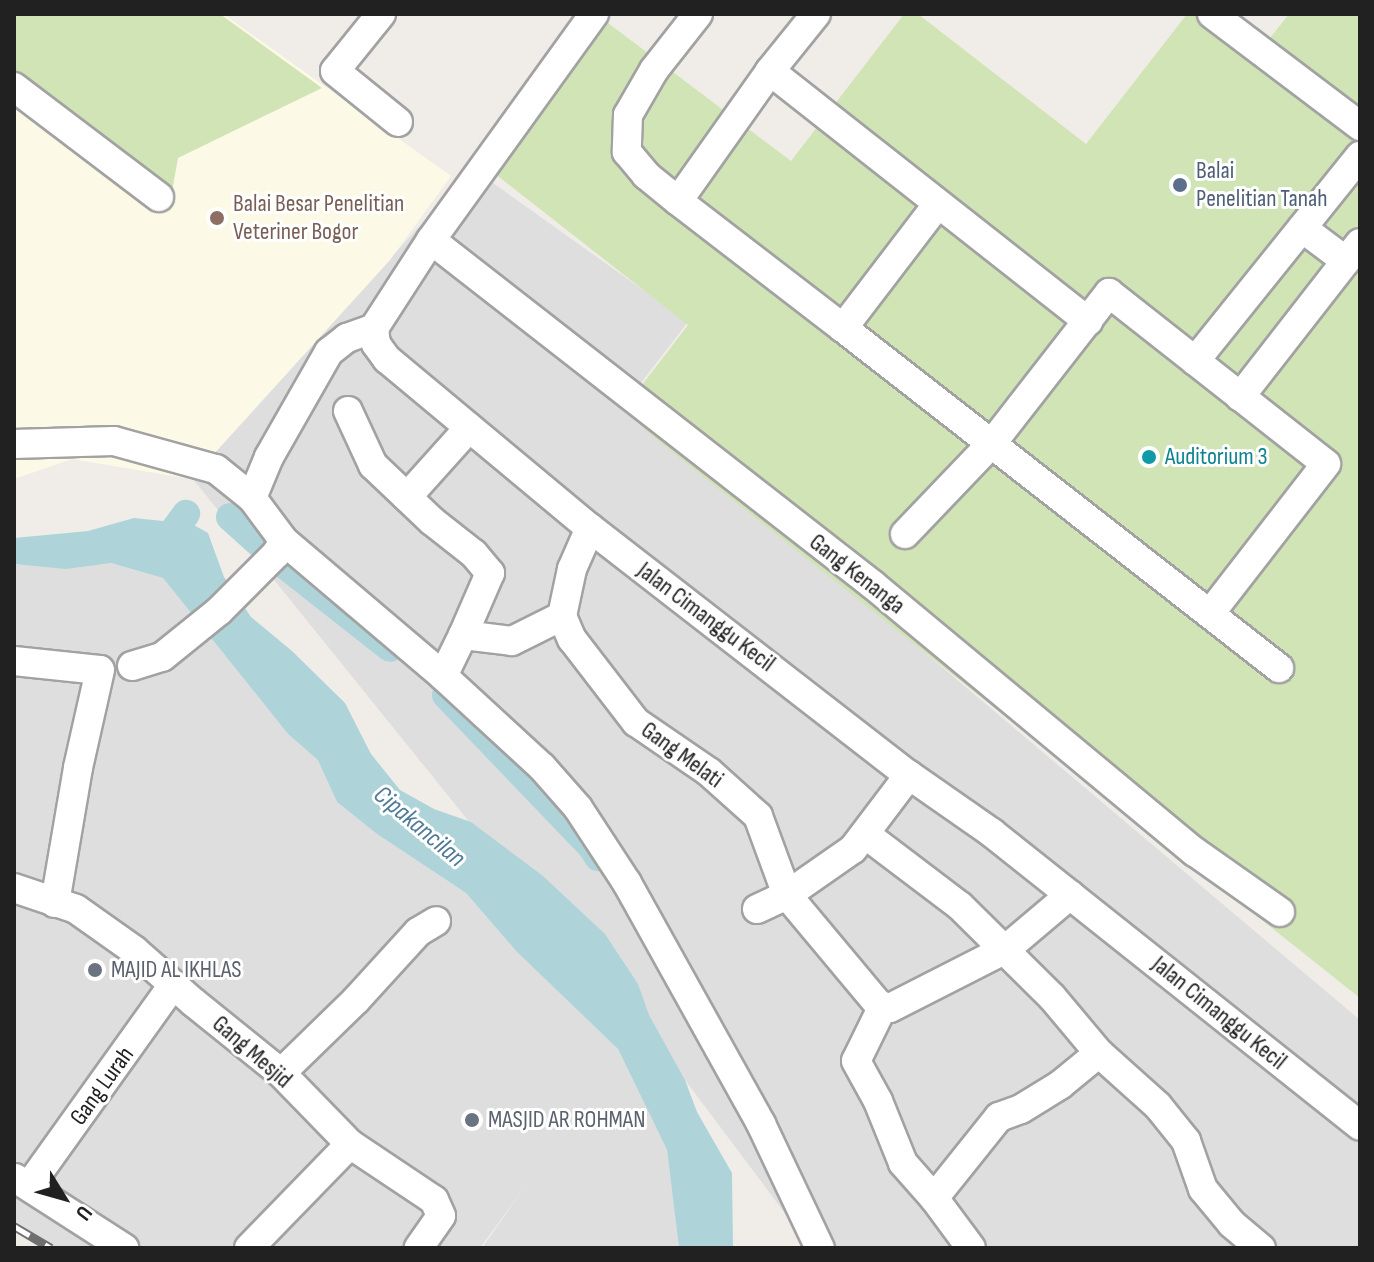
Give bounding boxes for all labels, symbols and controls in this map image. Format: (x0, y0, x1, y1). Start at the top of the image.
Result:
place label: Balai Penelitian Tanah (1196, 157, 1327, 213)
marker: Balai Penelitian Tanah (1171, 176, 1189, 194)
place label: Balai Besar Penelitian Veteriner Bogor (233, 190, 404, 246)
marker: Balai Besar Penelitian Veteriner Bogor (208, 209, 226, 227)
place label: Auditorium 3 (1165, 443, 1268, 471)
marker: Auditorium 3 (1140, 448, 1158, 466)
street label: Gang Kenanga (804, 528, 910, 620)
street label: Jalan Cimanggu Kecil (632, 556, 780, 678)
street label: Gang Melati (635, 716, 729, 794)
water label: Cipakancilan (367, 780, 471, 874)
street label: Jalan Cimanggu Kecil (1146, 950, 1292, 1076)
place label: MAJID AL IKHLAS (111, 956, 242, 984)
marker: MAJID AL IKHLAS (86, 961, 104, 979)
street label: Gang Mesjid (206, 1010, 298, 1094)
street label: Gang Lurah (64, 1041, 140, 1131)
place label: MASJID AR ROHMAN (488, 1106, 645, 1134)
marker: MASJID AR ROHMAN (463, 1111, 481, 1129)
north arrow (24, 1158, 104, 1238)
text: U (69, 1200, 98, 1225)

